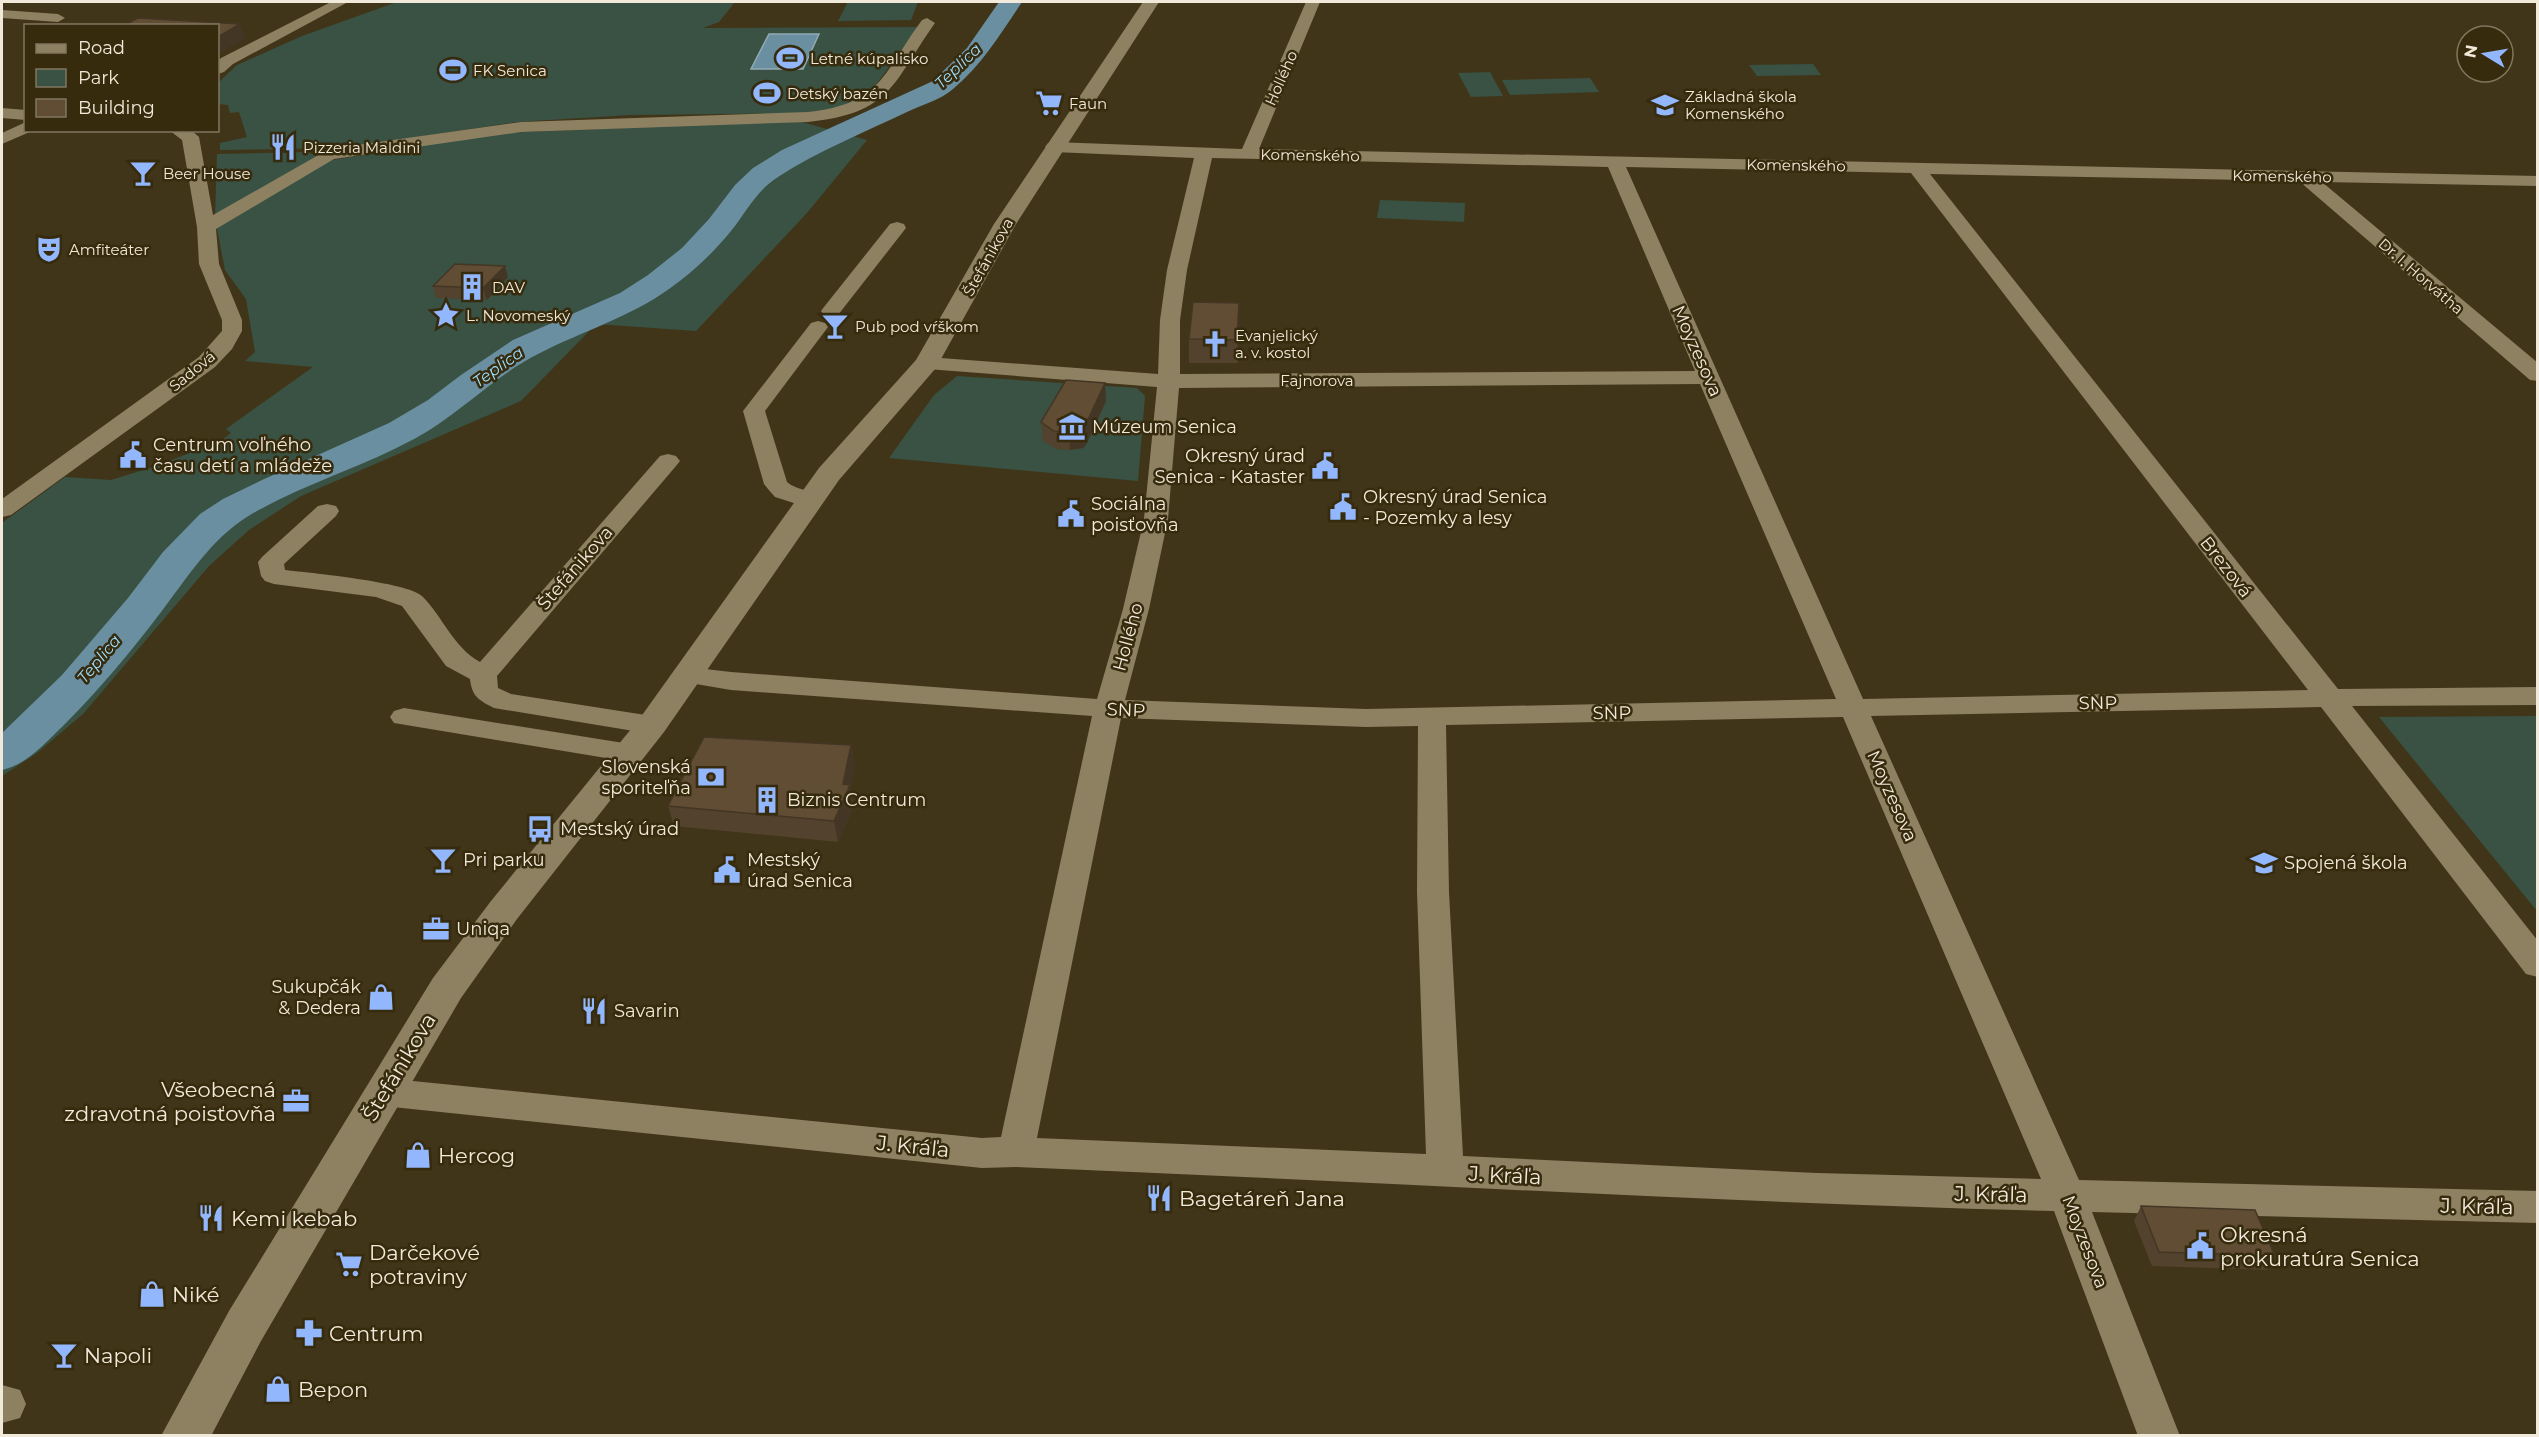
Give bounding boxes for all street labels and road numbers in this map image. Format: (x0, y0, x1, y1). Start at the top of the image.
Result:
street label: Hollého (1260, 48, 1302, 108)
street label: Komenského (1260, 145, 1360, 165)
street label: Komenského (1746, 155, 1846, 175)
street label: Komenského (2232, 166, 2332, 186)
street label: Štefánikova (959, 215, 1017, 299)
street label: Dr. I. Horvátha (2375, 234, 2467, 318)
street label: Moyzesova (1667, 302, 1727, 400)
street label: Sadová (165, 347, 219, 395)
street label: Fajnorova (1280, 371, 1354, 390)
street label: Štefánikova (533, 522, 617, 614)
street label: Brezová (2195, 532, 2257, 602)
street label: Hollého (1108, 600, 1148, 674)
street label: SNP (2078, 692, 2118, 714)
street label: SNP (1106, 698, 1146, 722)
street label: SNP (1592, 702, 1632, 724)
street label: Moyzesova (1862, 747, 1922, 845)
street label: Štefánikova (357, 1009, 441, 1125)
street label: J. Kráľa (874, 1130, 951, 1162)
street label: J. Kráľa (1467, 1161, 1542, 1189)
street label: J. Kráľa (1953, 1181, 2028, 1207)
street label: Moyzesova (2057, 1193, 2113, 1291)
street label: J. Kráľa (2439, 1193, 2514, 1219)

